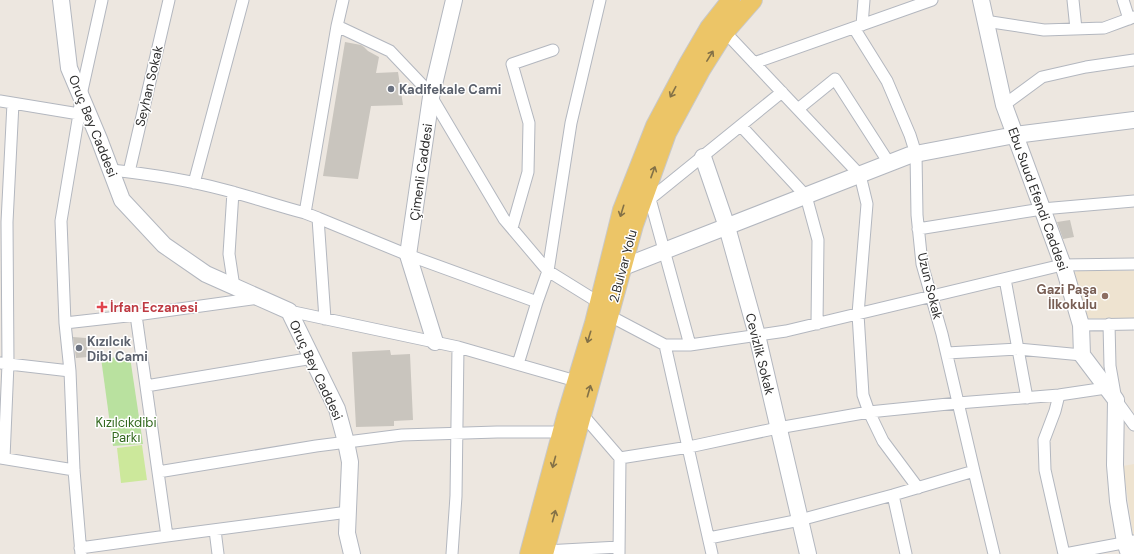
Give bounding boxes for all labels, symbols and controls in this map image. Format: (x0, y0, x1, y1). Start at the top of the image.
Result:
street label: Seyhan Sokak (131, 43, 167, 128)
one-way arrow (706, 50, 714, 62)
street label: Oruç Bey Caddesi (65, 72, 121, 180)
place label: Kadifekale Cami (399, 81, 501, 98)
marker: Kadifekale Cami (386, 84, 396, 94)
one-way arrow (669, 86, 677, 98)
street label: Çimenli Caddesi (406, 122, 436, 222)
street label: Ebu Suud Efendi Caddesi (1004, 125, 1072, 273)
one-way arrow (649, 167, 657, 179)
one-way arrow (618, 204, 625, 217)
street label: 2.Bulvar Yolu (605, 228, 641, 304)
street label: Uzun Sokak (914, 251, 947, 322)
place label: Gazi Paşa İlkokulu (1037, 281, 1097, 313)
marker: Gazi Paşa İlkokulu (1100, 291, 1110, 301)
place label: İrfan Eczanesi (110, 299, 198, 316)
marker: İrfan Eczanesi (97, 302, 107, 312)
street label: Cevizlik Sokak (742, 311, 778, 397)
street label: Oruç Bey Caddesi (285, 317, 347, 423)
one-way arrow (585, 331, 593, 343)
place label: Kızılcık Dibi Cami (87, 333, 148, 365)
marker: Kızılcık Dibi Cami (74, 343, 84, 353)
one-way arrow (585, 385, 593, 398)
park label: Kızılcıkdibi Parkı (95, 414, 157, 446)
one-way arrow (550, 455, 557, 468)
one-way arrow (551, 510, 558, 523)

